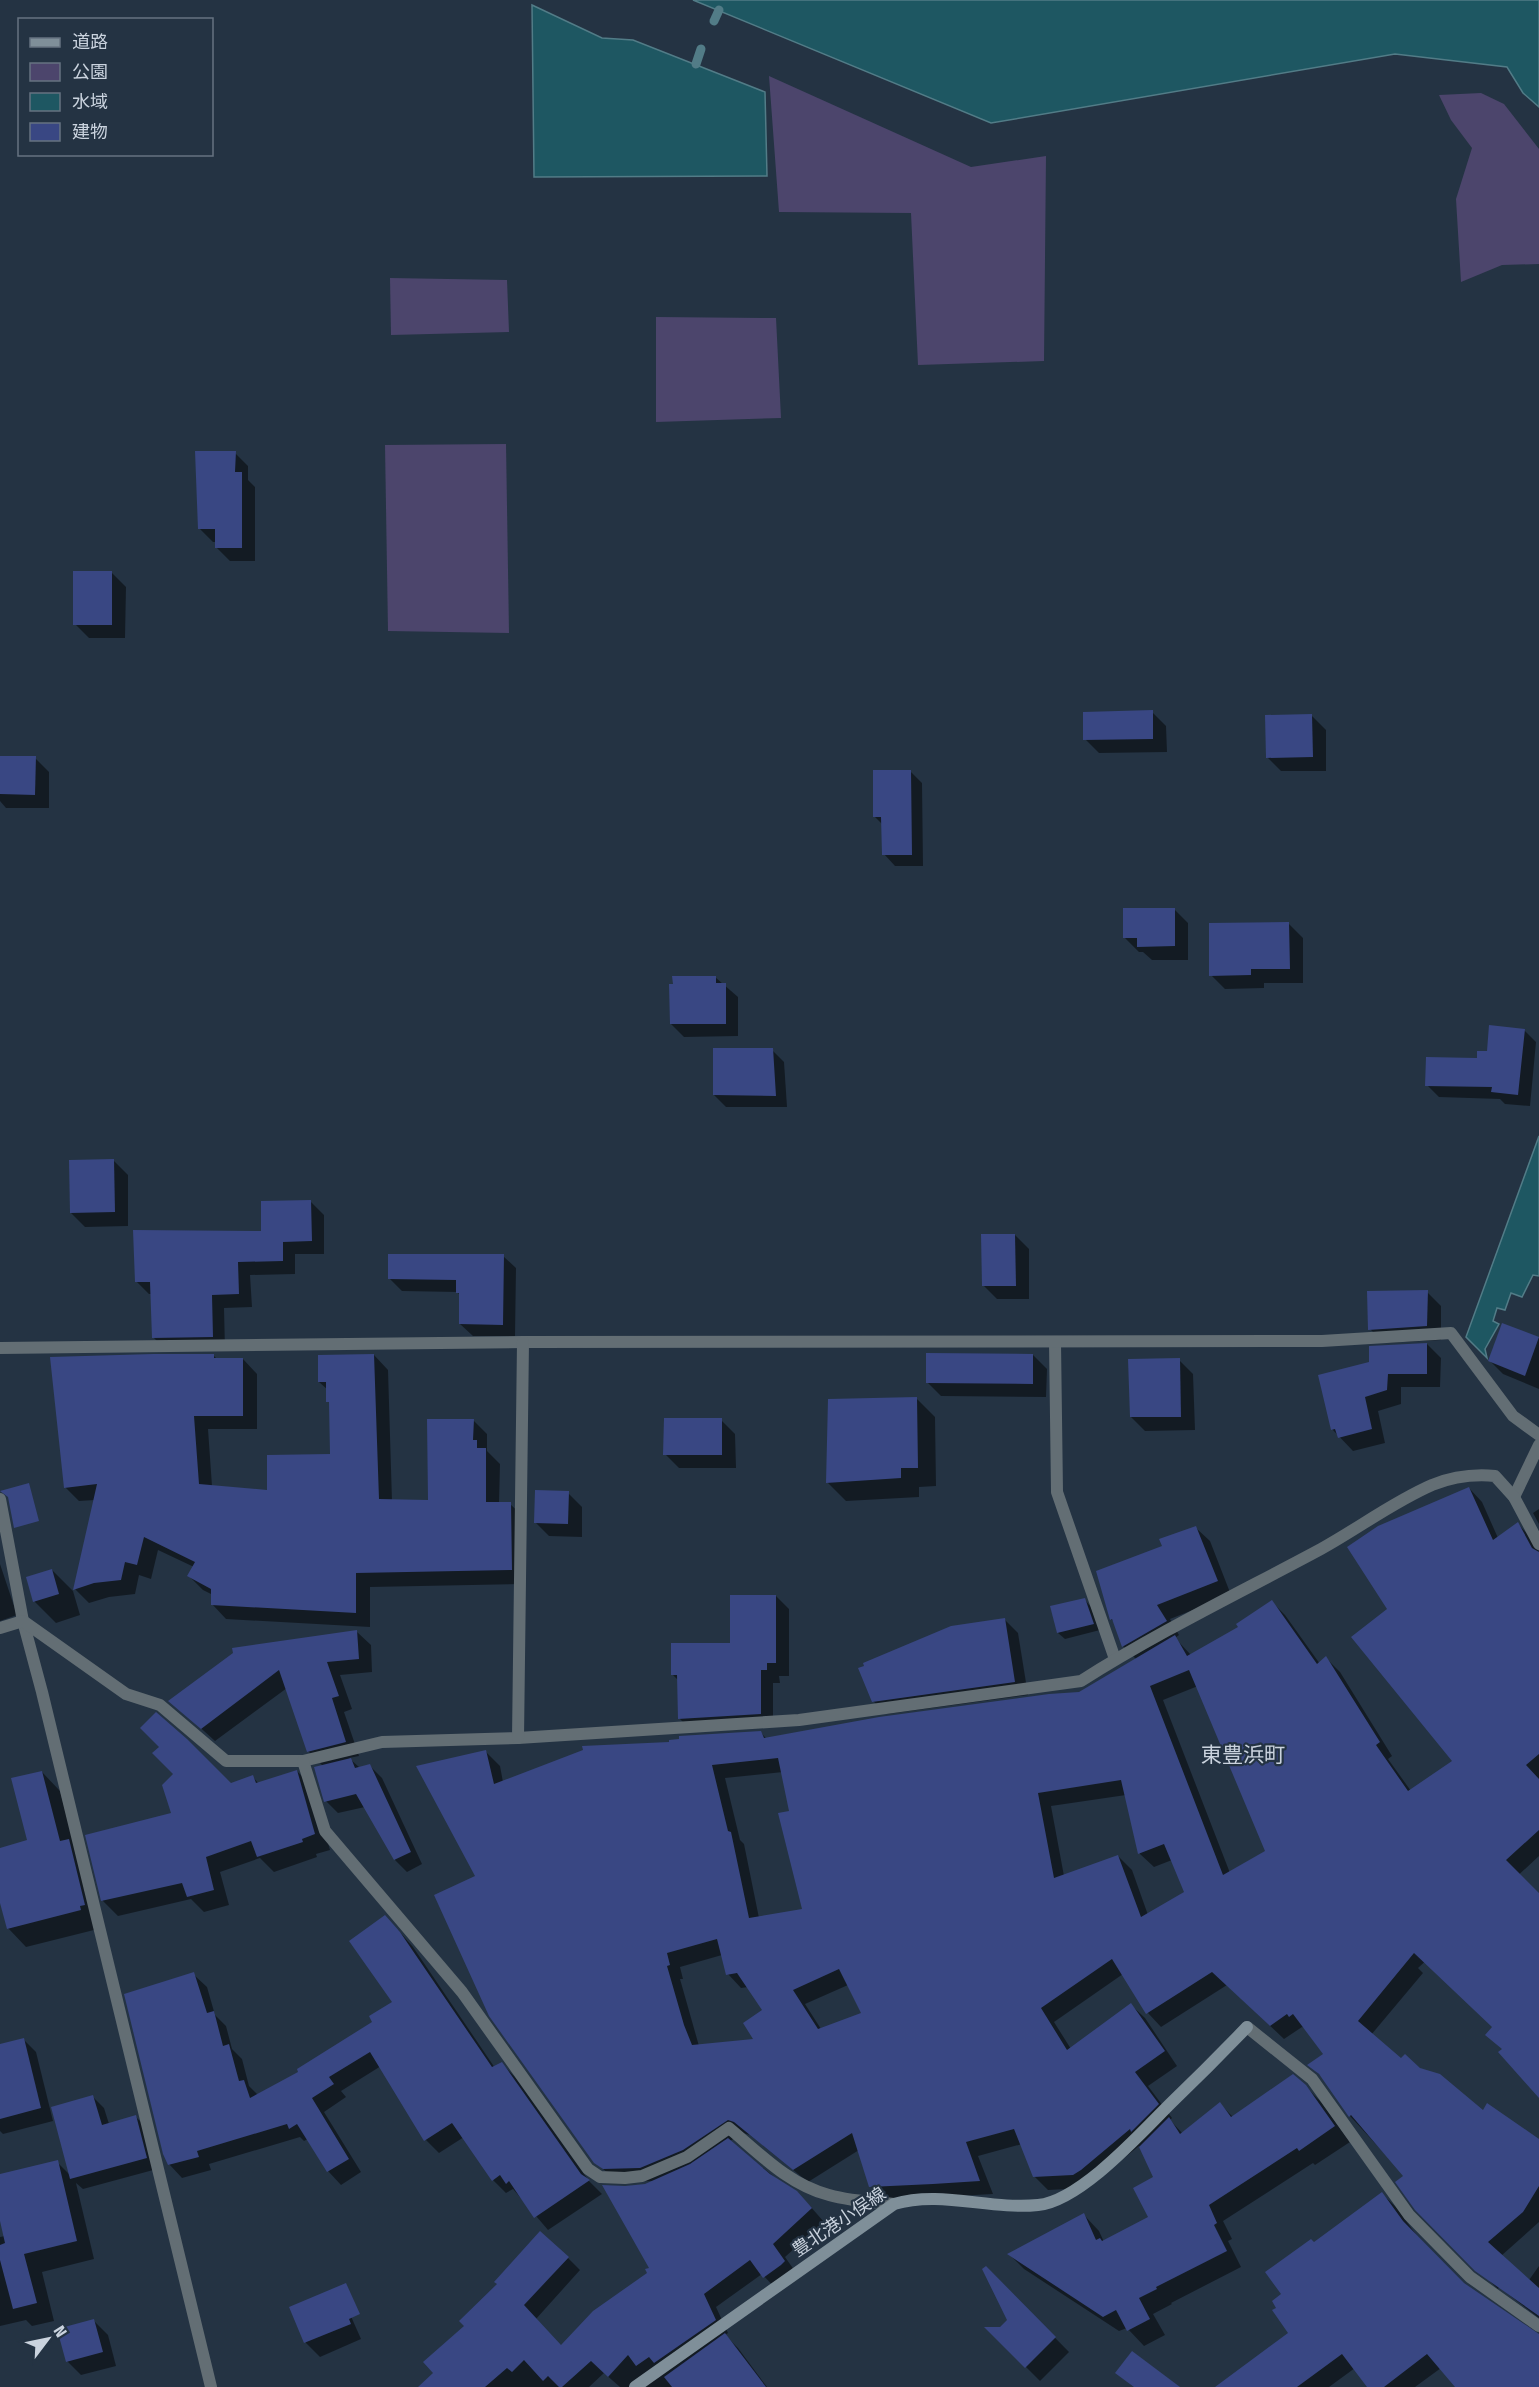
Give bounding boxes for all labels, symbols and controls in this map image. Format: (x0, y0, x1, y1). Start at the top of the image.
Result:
legend (18, 18, 213, 156)
text: 道路 (72, 31, 108, 53)
text: 公園 (72, 61, 108, 83)
text: 水域 (72, 91, 108, 113)
text: 建物 (72, 121, 108, 143)
district label: 東豊浜町 (1201, 1742, 1285, 1768)
street label: 豊北港小俣線 (788, 2183, 890, 2261)
north arrow (18, 2309, 78, 2369)
text: N (50, 2322, 71, 2340)

